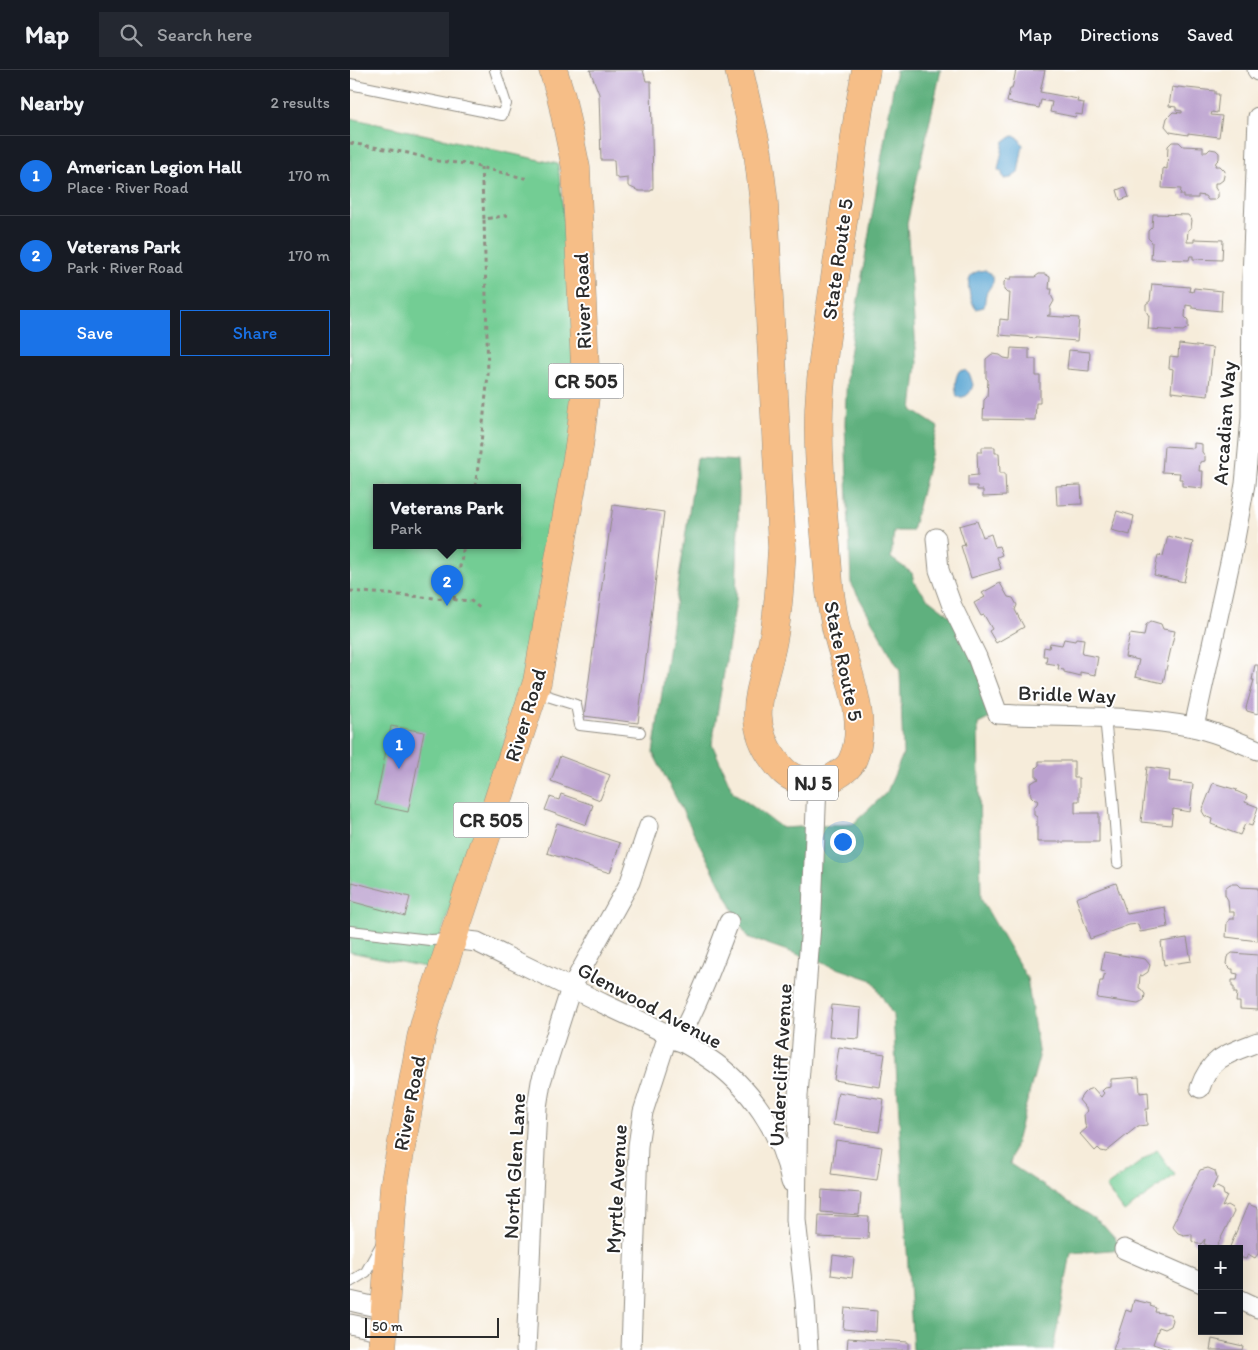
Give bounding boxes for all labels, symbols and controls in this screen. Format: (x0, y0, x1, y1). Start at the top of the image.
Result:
search box (99, 12, 449, 57)
text: Map (25, 20, 69, 49)
icon: search (117, 21, 145, 49)
text: Search here (157, 23, 252, 46)
text: Map (1019, 24, 1052, 46)
text: Directions (1080, 24, 1159, 46)
text: Saved (1187, 24, 1233, 46)
text: Nearby (20, 90, 84, 115)
text: 2 results (270, 93, 330, 112)
text: American Legion Hall (67, 155, 242, 178)
text: 1 (32, 166, 40, 185)
text: 170 m (288, 166, 330, 185)
text: Place · River Road (67, 178, 188, 197)
street label: State Route 5 (816, 197, 858, 321)
text: Veterans Park (67, 235, 180, 258)
text: 2 (32, 246, 40, 265)
text: 170 m (288, 246, 330, 265)
street label: River Road (568, 252, 596, 350)
text: Park · River Road (67, 258, 183, 277)
button: Save (20, 310, 170, 356)
button: Share (180, 310, 330, 356)
street label: Arcadian Way (1207, 360, 1241, 486)
road number: CR 505 (548, 364, 624, 398)
popup (373, 484, 521, 549)
text: Veterans Park (390, 496, 504, 519)
text: Park (390, 519, 422, 538)
pin: 2 (431, 565, 463, 606)
street label: State Route 5 (819, 599, 869, 723)
street label: River Road (499, 665, 551, 765)
street label: Bridle Way (1018, 680, 1116, 708)
pin: 1 (383, 728, 415, 769)
road number: NJ 5 (788, 766, 838, 800)
road number: CR 505 (454, 802, 528, 838)
your location (830, 829, 856, 855)
street label: Glenwood Avenue (573, 956, 727, 1054)
street label: Undercliff Avenue (763, 983, 797, 1147)
street label: River Road (388, 1053, 431, 1153)
street label: North Glen Lane (498, 1092, 530, 1240)
street label: Myrtle Avenue (600, 1124, 632, 1254)
map controls (1198, 1245, 1243, 1335)
button: + (1198, 1245, 1243, 1290)
button: − (1198, 1290, 1243, 1335)
scale bar (365, 1315, 499, 1338)
text: 50 m (372, 1318, 403, 1335)

